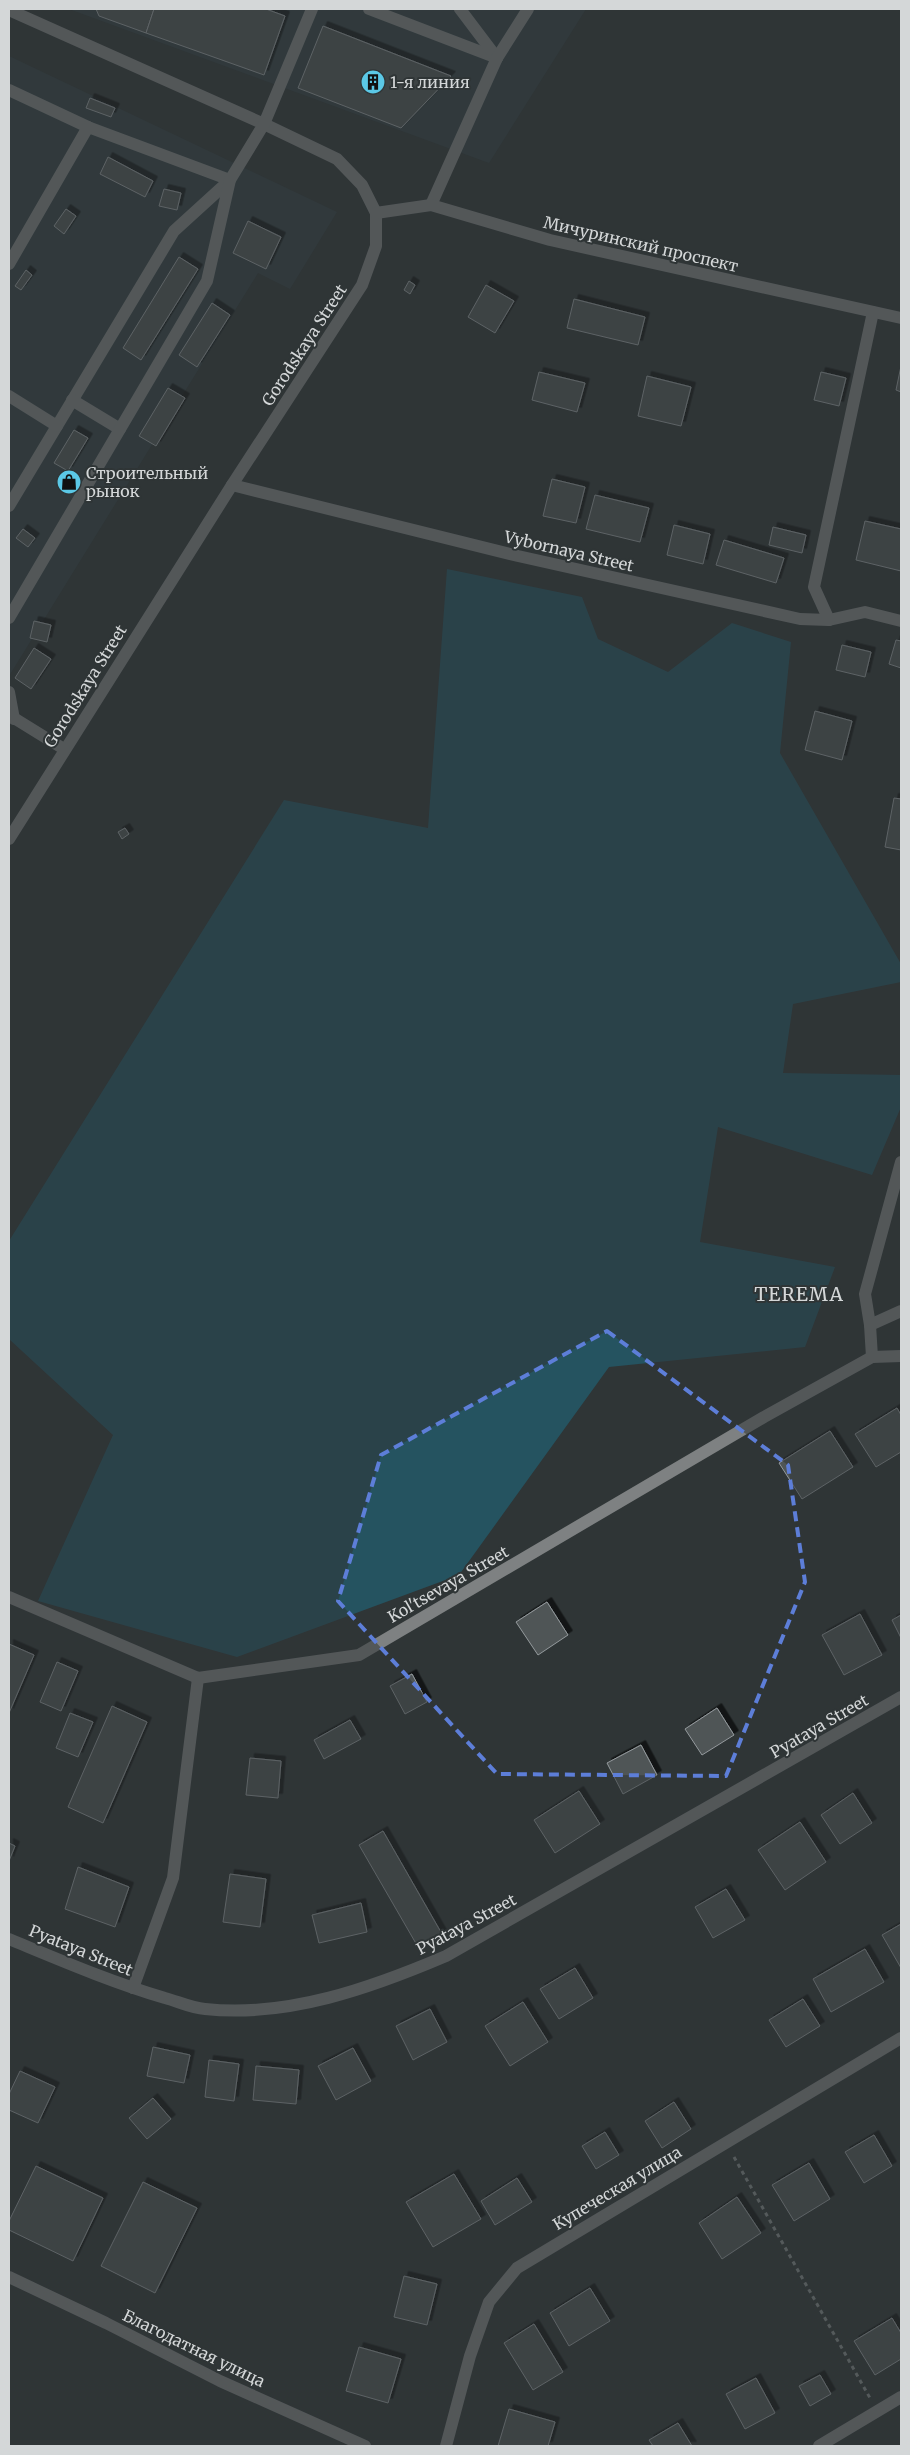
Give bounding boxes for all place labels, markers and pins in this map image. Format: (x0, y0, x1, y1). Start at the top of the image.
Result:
building icon: 1-я линия (360, 69, 386, 95)
place label: 1-я линия (390, 72, 470, 92)
place label: Строительный рынок (86, 463, 208, 501)
shop icon: Строительный рынок (56, 469, 82, 495)

